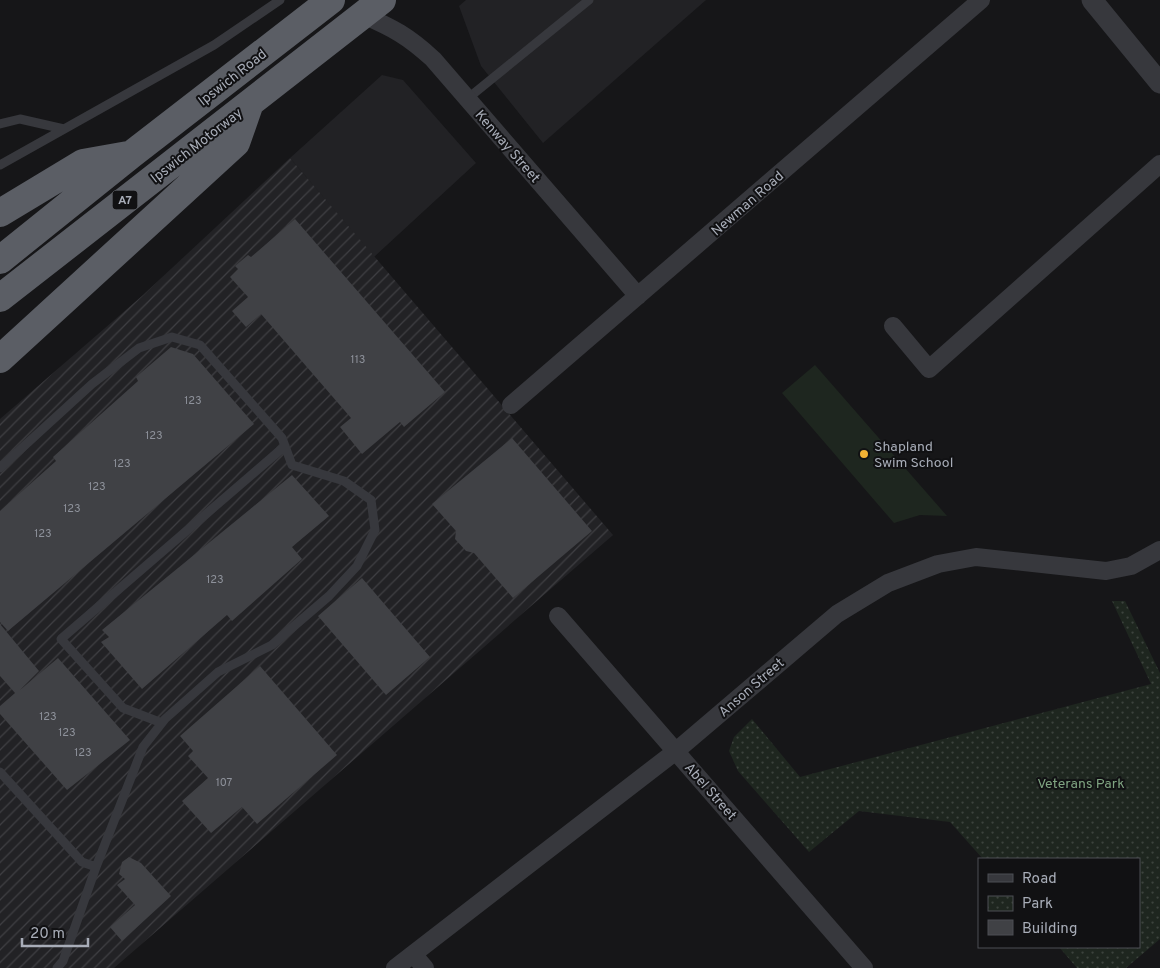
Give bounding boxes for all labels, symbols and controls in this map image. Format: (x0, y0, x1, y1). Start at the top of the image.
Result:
street label: Ipswich Road (195, 46, 271, 110)
street label: Ipswich Motorway (148, 105, 246, 187)
street label: Kenway Street (471, 107, 543, 187)
street label: Newman Road (708, 168, 788, 240)
road number: A7 (112, 190, 138, 210)
house number: 113 (351, 353, 365, 367)
house number: 123 (184, 394, 202, 408)
house number: 123 (145, 429, 163, 443)
place label: Shapland Swim School (874, 439, 953, 472)
marker: Shapland Swim School (858, 448, 870, 460)
house number: 123 (113, 457, 131, 471)
house number: 123 (88, 480, 106, 494)
house number: 123 (63, 502, 81, 516)
house number: 123 (34, 527, 52, 541)
house number: 123 (206, 573, 224, 587)
street label: Anson Street (716, 655, 788, 721)
house number: 123 (39, 710, 57, 724)
house number: 123 (58, 726, 76, 740)
house number: 123 (74, 746, 92, 760)
street label: Abel Street (680, 760, 739, 824)
house number: 107 (216, 776, 233, 790)
park label: Veterans Park (1037, 776, 1125, 793)
legend (978, 858, 1140, 948)
text: Road (1022, 870, 1057, 889)
text: Park (1022, 895, 1053, 914)
scale bar (22, 916, 89, 948)
text: Building (1022, 920, 1077, 939)
text: 20 m (30, 925, 65, 944)

